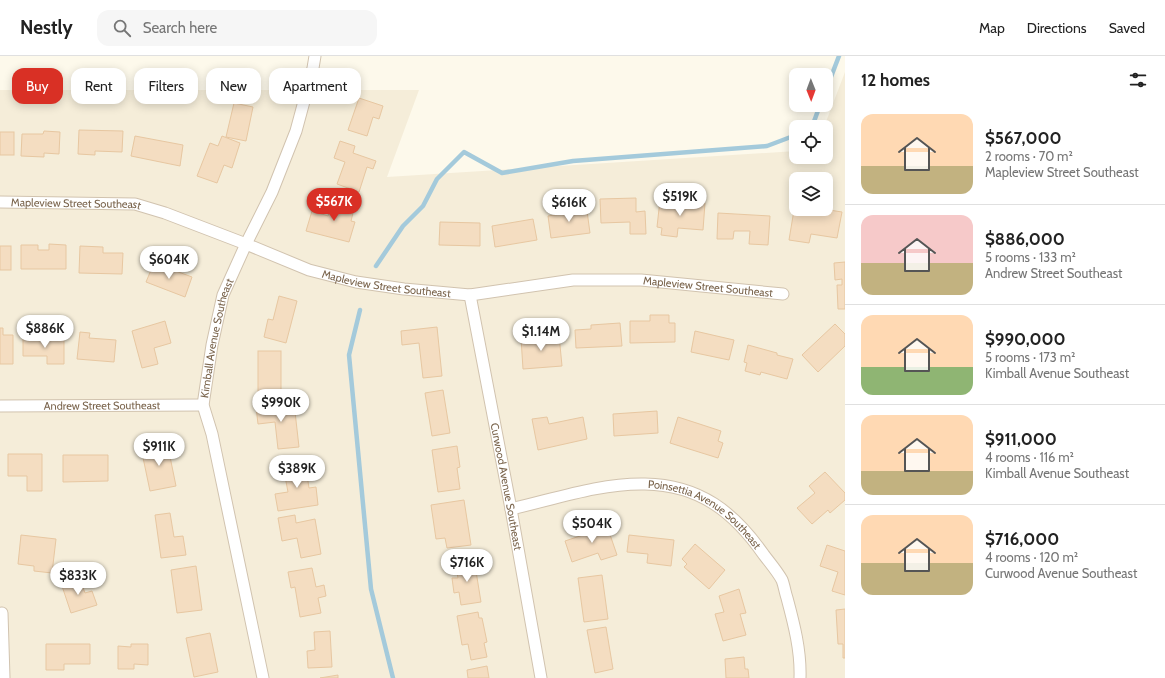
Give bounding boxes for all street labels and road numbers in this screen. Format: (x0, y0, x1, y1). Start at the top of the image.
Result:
street label: Mapleview Street Southeast (11, 195, 143, 213)
street label: Mapleview Street Southeast (320, 267, 452, 300)
street label: Mapleview Street Southeast (643, 273, 774, 300)
street label: Kimball Avenue Southeast (197, 276, 237, 399)
street label: Andrew Street Southeast (44, 398, 161, 413)
street label: Curwood Avenue Southeast (488, 422, 525, 552)
street label: Poinsettia Avenue Southeast (648, 477, 765, 552)

